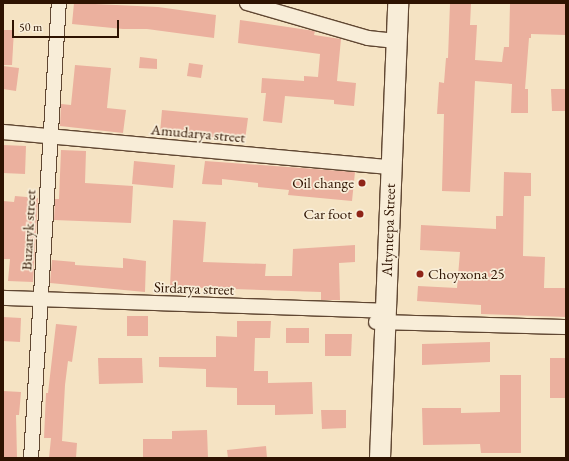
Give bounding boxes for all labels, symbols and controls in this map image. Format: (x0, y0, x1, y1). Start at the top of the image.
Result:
scale bar (14, 12, 121, 38)
text: 50 m (19, 19, 42, 35)
street label: Amudarya street (150, 120, 246, 146)
place label: Oil change (292, 174, 354, 192)
marker: Oil change (357, 178, 367, 188)
street label: Altyntepa Street (377, 183, 399, 277)
street label: Buzaryk street (17, 189, 39, 271)
place label: Car foot (303, 205, 352, 223)
marker: Car foot (355, 209, 365, 219)
place label: Choyxona 25 (428, 265, 505, 283)
marker: Choyxona 25 (415, 269, 425, 279)
street label: Sirdarya street (154, 278, 234, 298)

